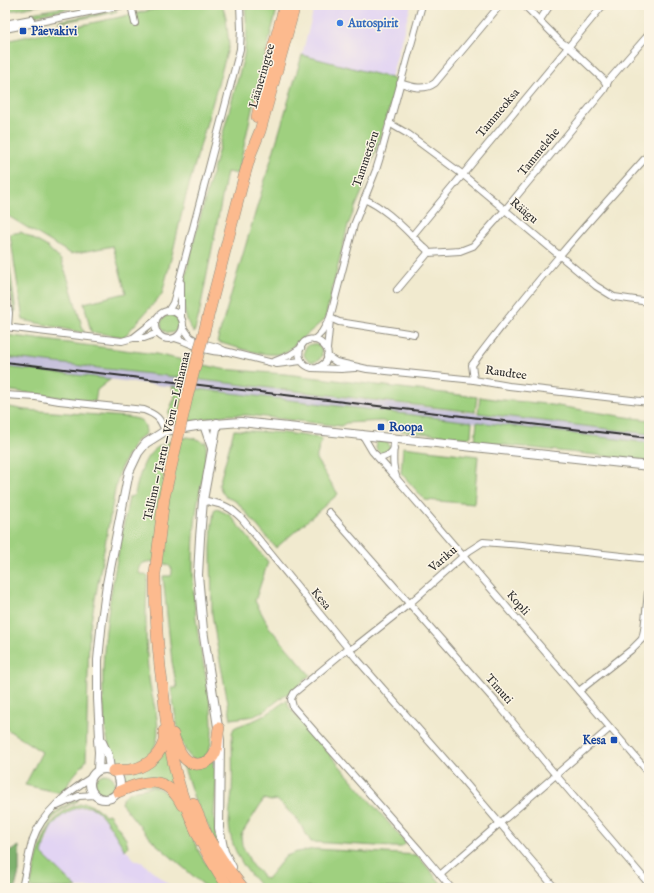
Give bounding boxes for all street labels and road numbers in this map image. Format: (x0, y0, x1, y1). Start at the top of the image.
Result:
street label: Lääneringtee (246, 42, 279, 110)
street label: Tammeoksa (473, 85, 523, 141)
street label: Tammelehe (515, 125, 563, 179)
street label: Tammetõru (349, 129, 383, 189)
street label: Räägu (507, 195, 541, 227)
street label: Tallinn — Tartu — Võru — Luhamaa (140, 349, 194, 522)
street label: Raudtee (484, 363, 528, 383)
street label: Variku (425, 543, 460, 576)
street label: Kesa (308, 585, 335, 614)
street label: Kopli (502, 587, 533, 619)
street label: Timuti (482, 671, 516, 707)

